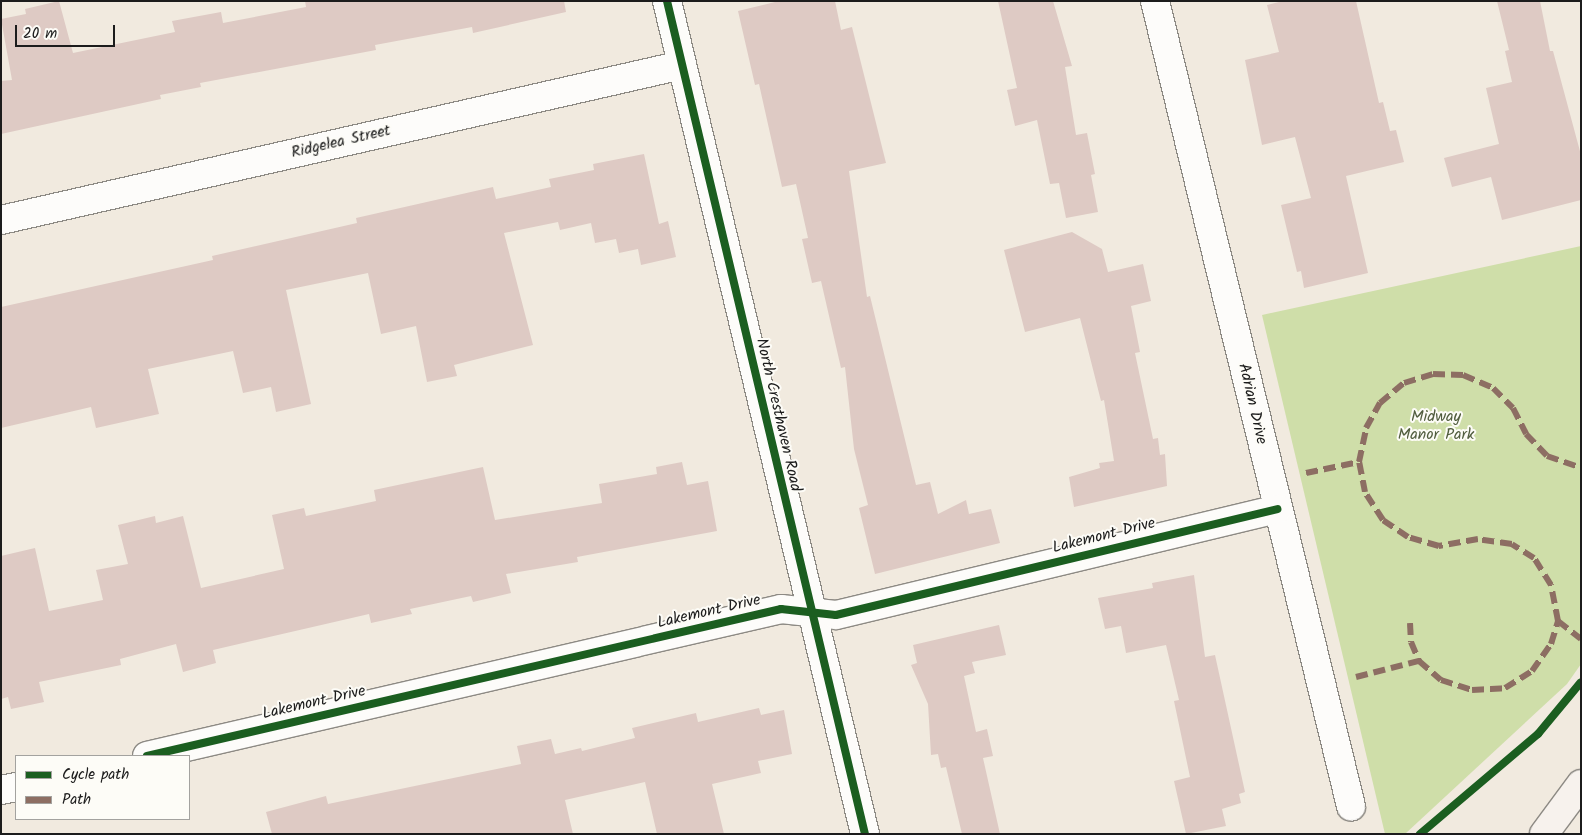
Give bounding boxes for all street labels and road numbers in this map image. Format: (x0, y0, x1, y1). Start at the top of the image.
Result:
street label: Ridgelea Street (289, 121, 393, 163)
street label: North Cresthaven Road (751, 336, 805, 494)
street label: Adrian Drive (1233, 362, 1271, 446)
street label: Lakemont Drive (1051, 514, 1157, 558)
street label: Lakemont Drive (655, 591, 763, 633)
street label: Lakemont Drive (260, 682, 368, 724)

